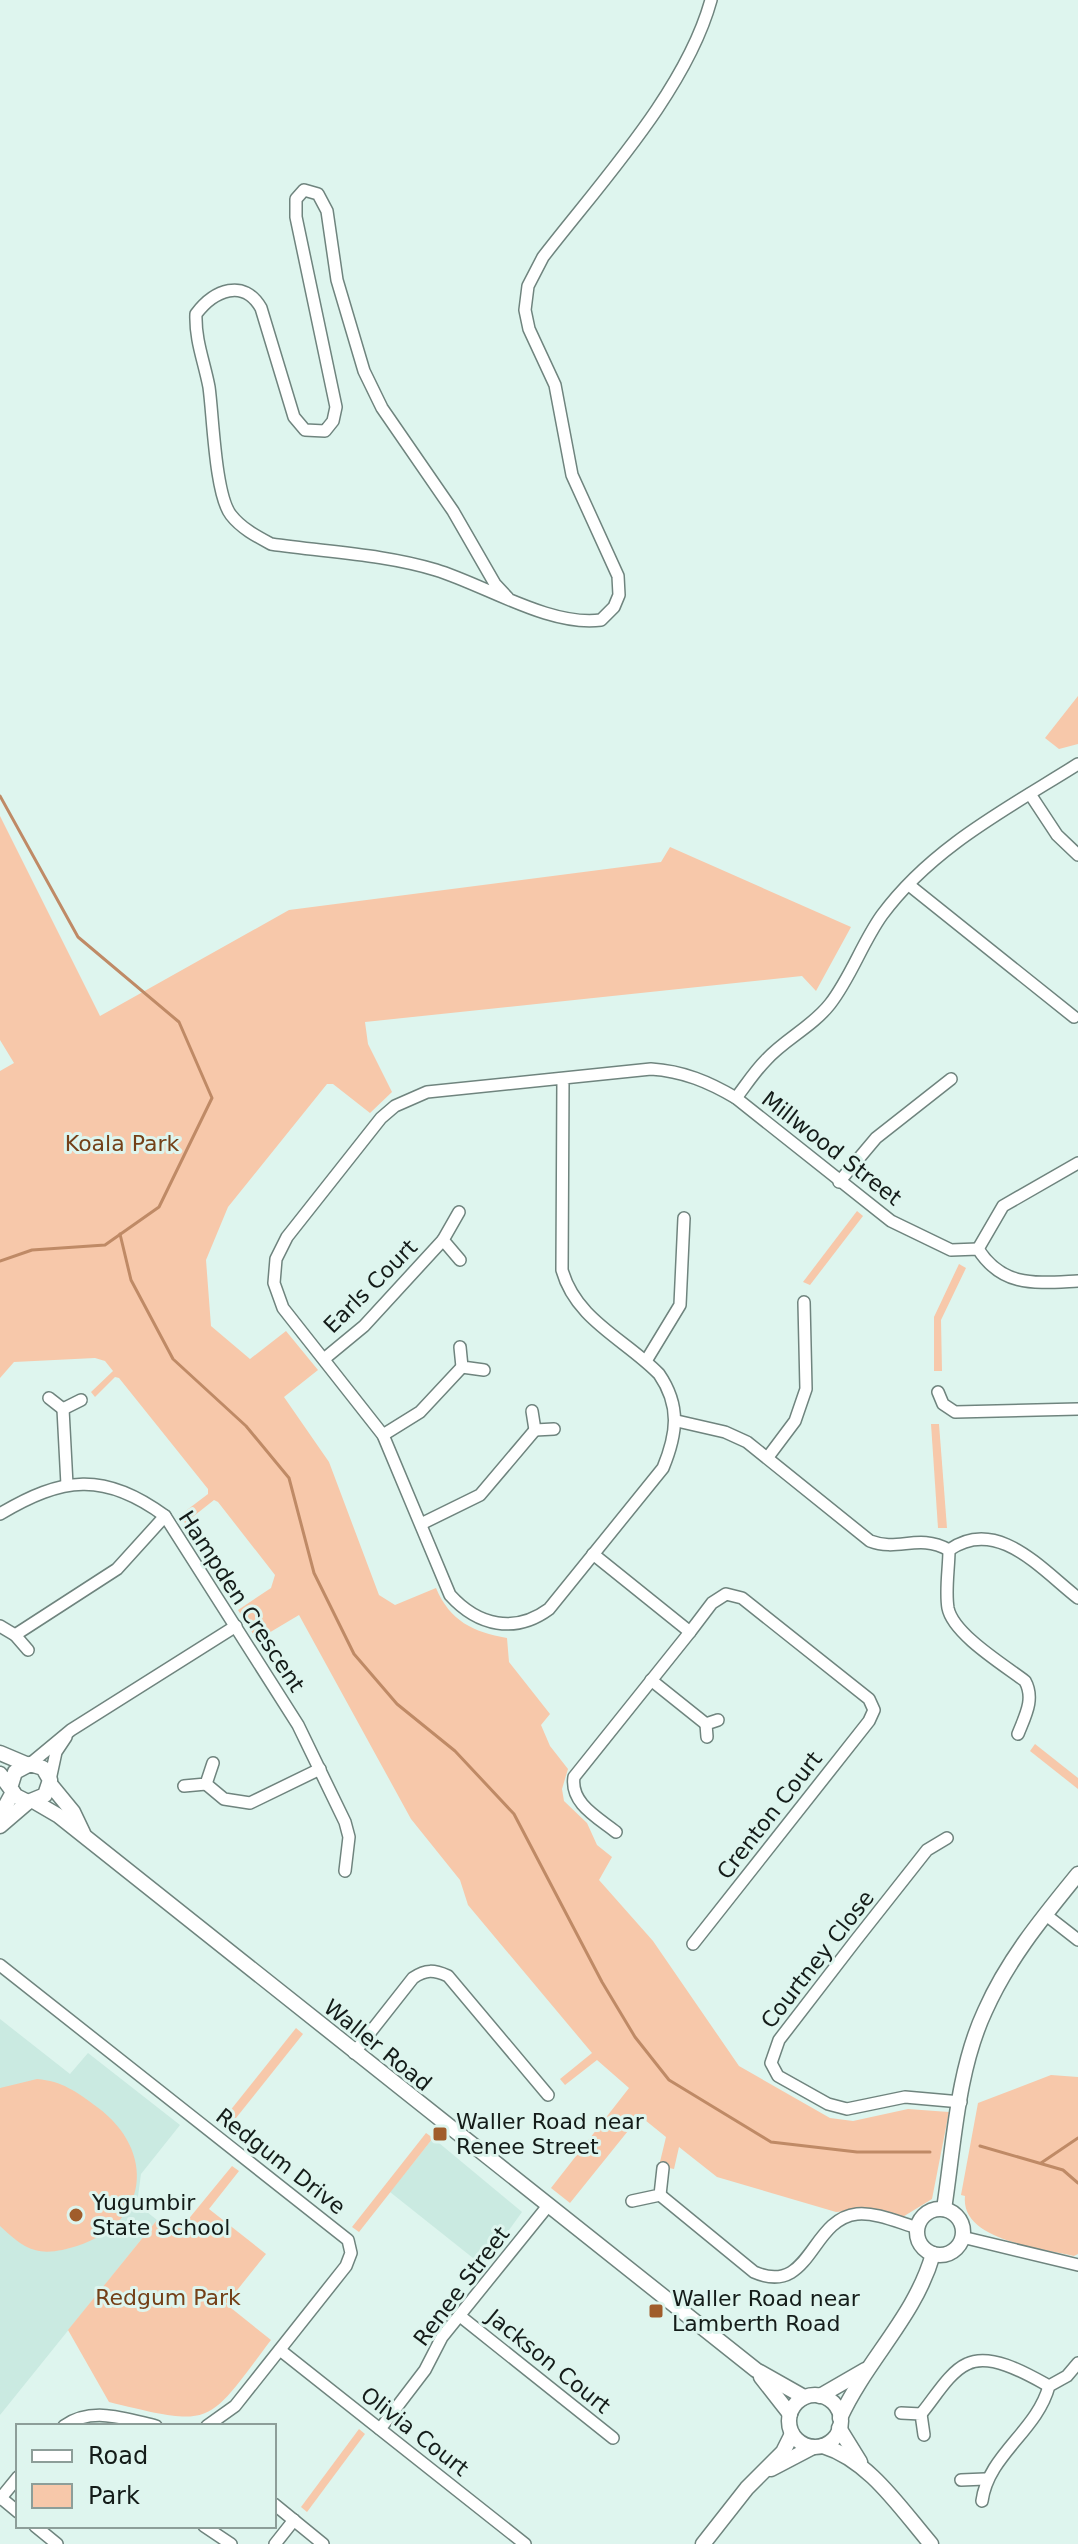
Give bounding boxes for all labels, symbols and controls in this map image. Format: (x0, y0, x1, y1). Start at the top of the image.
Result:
street label: Millwood Street (757, 1086, 907, 1211)
park label: Koala Park (65, 1131, 179, 1156)
street label: Earls Court (319, 1234, 422, 1338)
street label: Hampden Crescent (174, 1506, 310, 1697)
street label: Crenton Court (712, 1746, 827, 1884)
street label: Courtney Close (756, 1885, 879, 2033)
street label: Waller Road (319, 1995, 436, 2096)
street label: Redgum Drive (211, 2103, 350, 2220)
place label: Waller Road near Renee Street (456, 2109, 645, 2159)
marker: Waller Road near Renee Street (431, 2125, 449, 2143)
place label: Yugumbir State School (91, 2190, 230, 2240)
marker: Yugumbir State School (67, 2206, 85, 2224)
street label: Renee Street (408, 2222, 515, 2351)
park label: Redgum Park (95, 2285, 241, 2310)
place label: Waller Road near Lamberth Road (672, 2286, 861, 2336)
marker: Waller Road near Lamberth Road (647, 2302, 665, 2320)
street label: Jackson Court (481, 2303, 616, 2419)
street label: Olivia Court (356, 2382, 474, 2481)
legend (16, 2424, 276, 2528)
text: Road (88, 2442, 148, 2470)
text: Park (88, 2482, 140, 2510)

